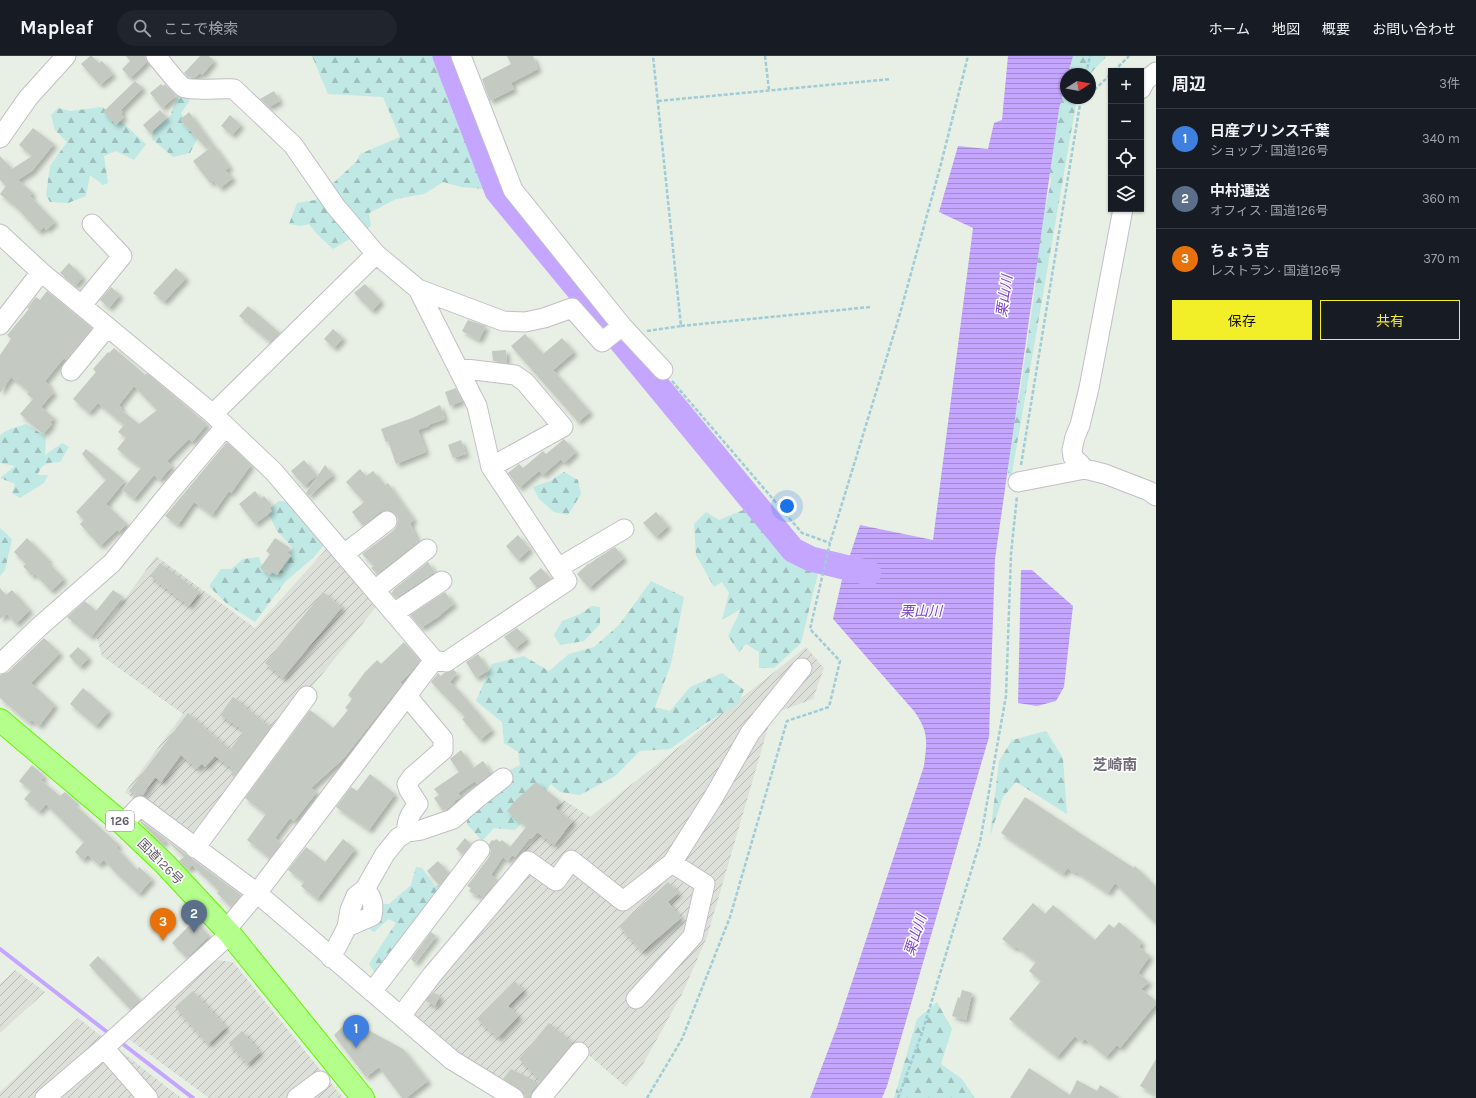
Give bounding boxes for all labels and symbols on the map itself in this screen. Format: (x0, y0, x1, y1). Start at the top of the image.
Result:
north arrow (1060, 68, 1096, 104)
water label: 栗山川 (993, 272, 1016, 318)
your location (777, 496, 797, 516)
water label: 栗山川 (900, 603, 944, 620)
district label: 芝崎南 (1092, 756, 1138, 774)
road number: 126 (106, 811, 134, 831)
street label: 国道126号 (135, 835, 187, 887)
pin: 2 (181, 900, 207, 933)
pin: 3 (150, 908, 176, 941)
water label: 栗山川 (901, 911, 931, 958)
pin: 1 (343, 1015, 369, 1048)

